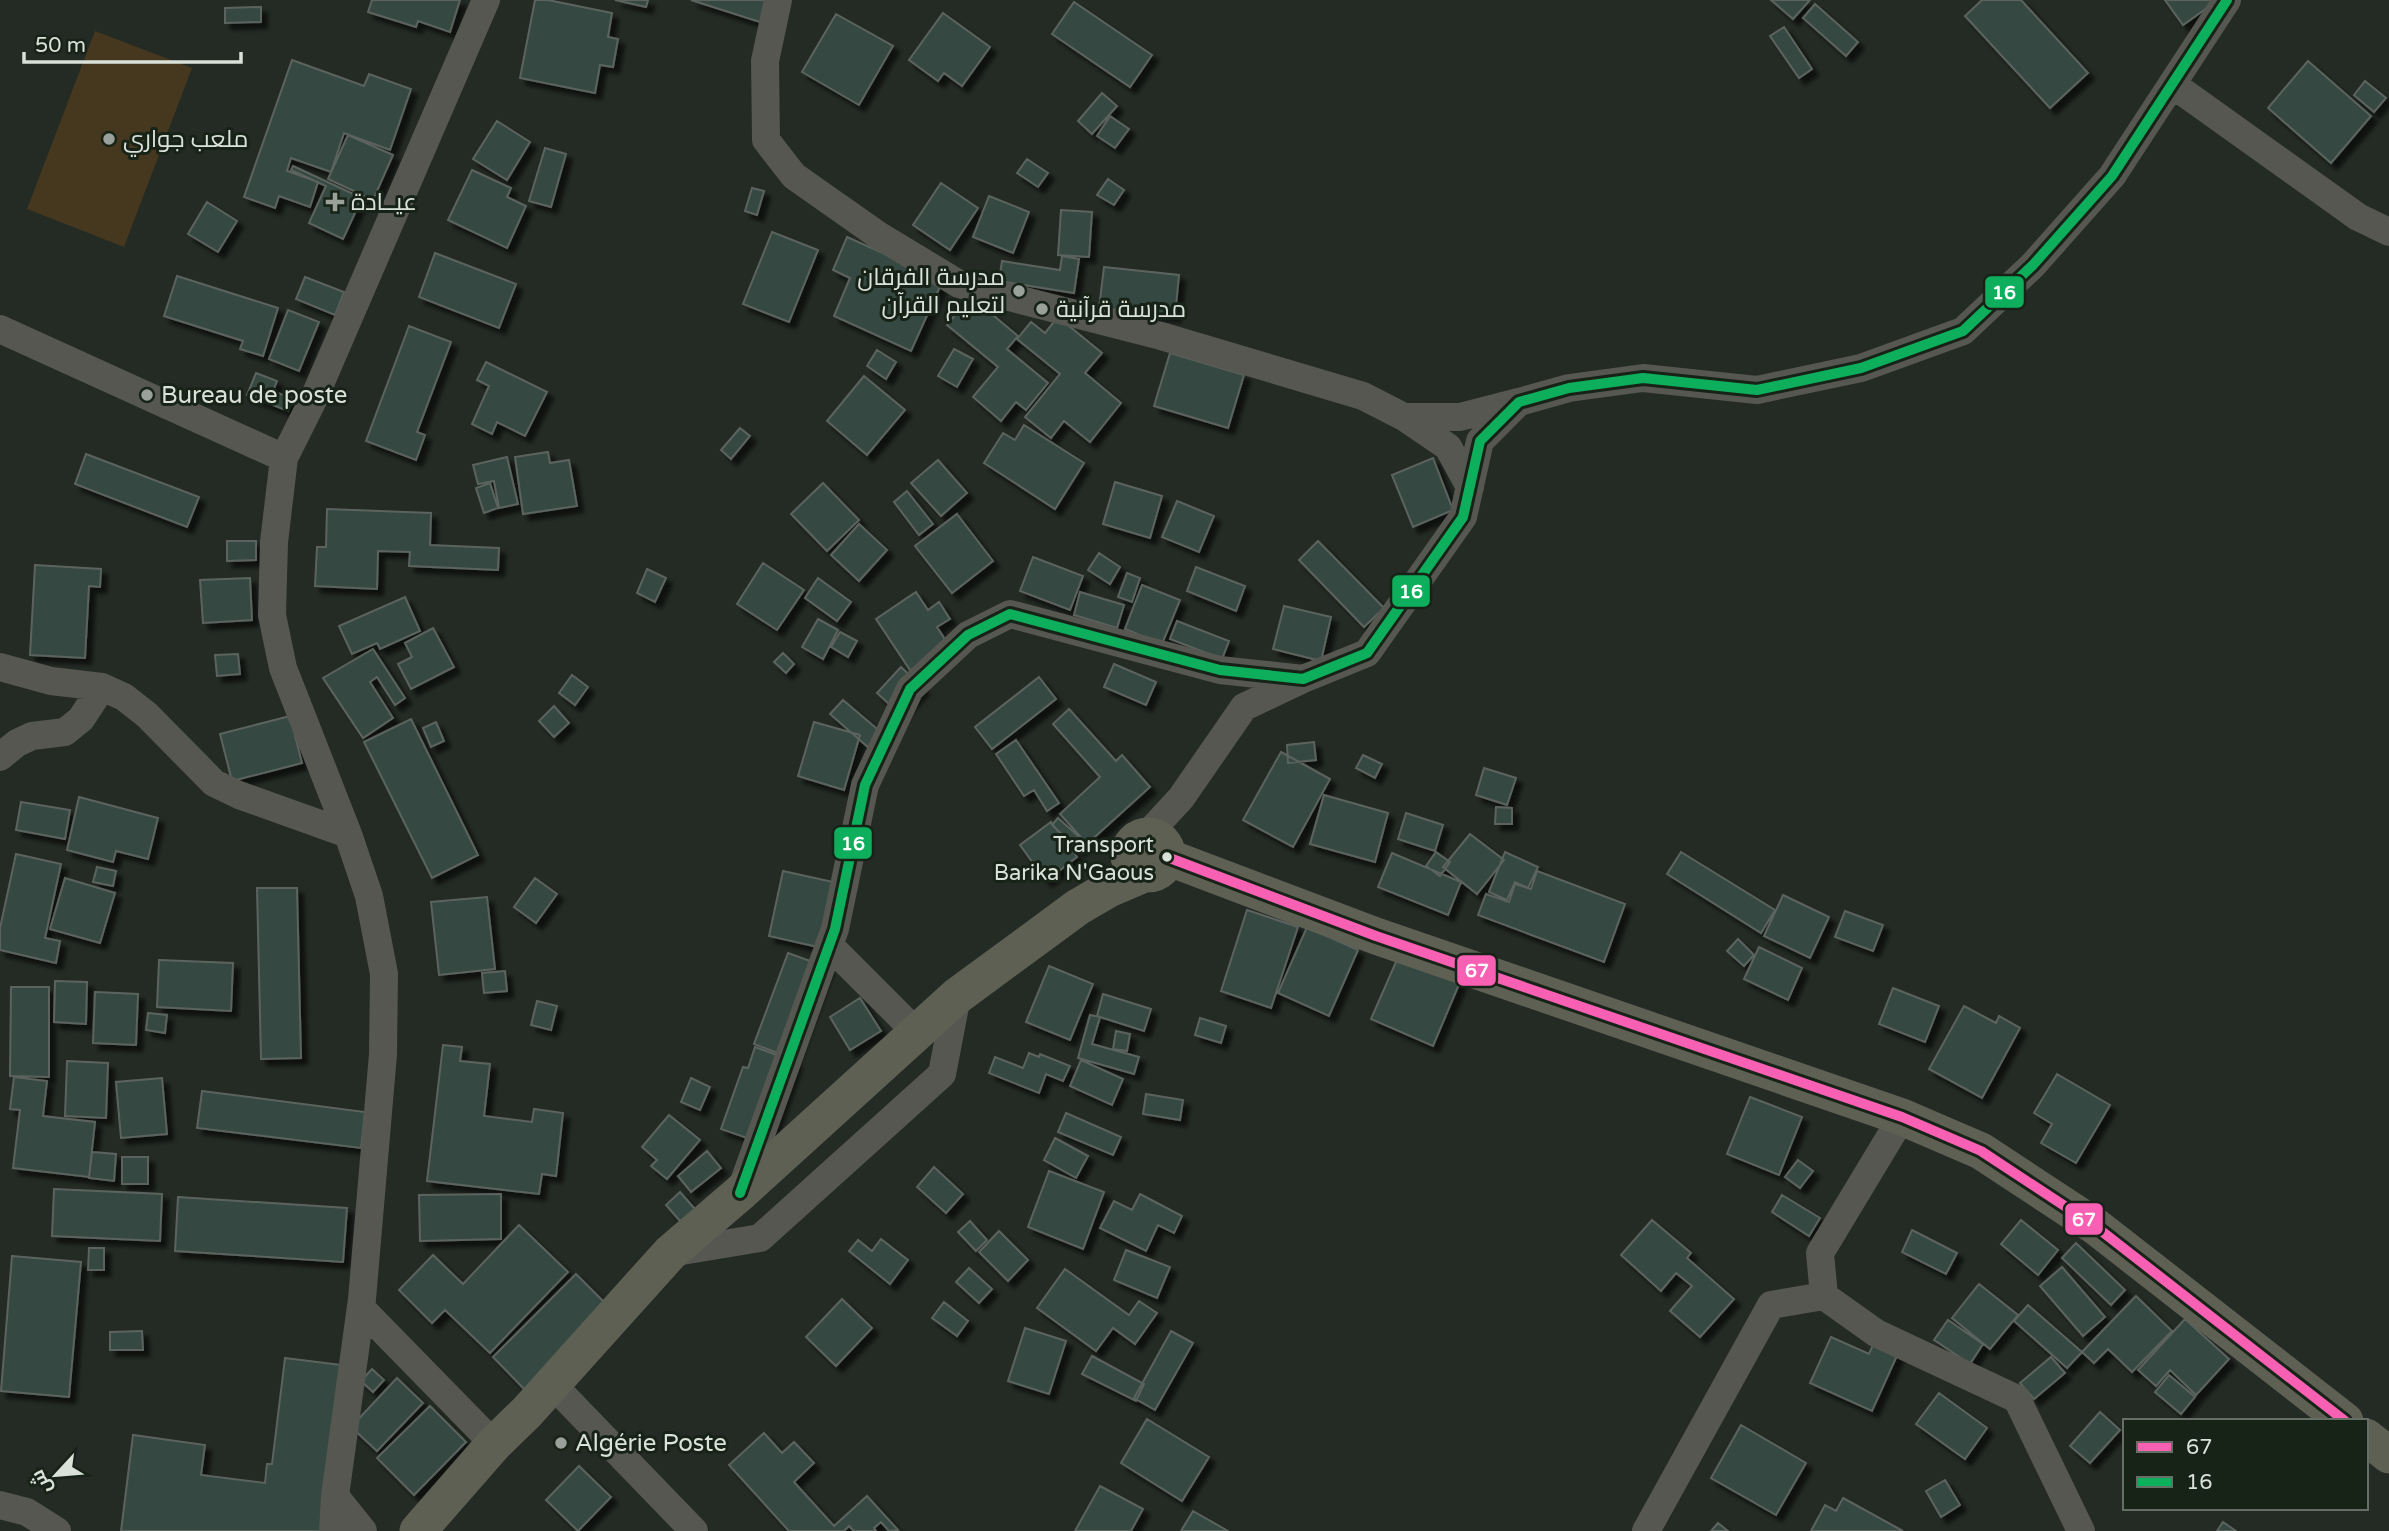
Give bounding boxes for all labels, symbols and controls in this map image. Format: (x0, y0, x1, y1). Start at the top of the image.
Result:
scale bar (24, 21, 242, 65)
text: 50 m (35, 33, 86, 58)
place label: ملعب جواري (123, 125, 248, 157)
marker: ملعب جواري (101, 131, 117, 147)
place label: عيــادة (351, 188, 417, 217)
marker: عيــادة (325, 192, 345, 212)
place label: مدرسة الفرقان لتعليم القرآن (857, 263, 1005, 321)
line badge: 16 (1984, 275, 2025, 309)
text: 16 (1992, 282, 2016, 304)
marker: مدرسة الفرقان لتعليم القرآن (1011, 283, 1027, 299)
place label: مدرسة قرآنية (1056, 295, 1186, 324)
marker: مدرسة قرآنية (1034, 301, 1050, 317)
place label: Bureau de poste (161, 381, 347, 410)
marker: Bureau de poste (139, 387, 155, 403)
line badge: 16 (1391, 574, 1431, 608)
text: 16 (1399, 581, 1423, 603)
line badge: 16 (833, 826, 873, 860)
place label: Transport Barika N'Gaous (994, 832, 1154, 886)
text: 16 (841, 833, 865, 855)
marker: Transport Barika N'Gaous (1160, 850, 1174, 864)
line badge: 67 (1456, 954, 1497, 987)
text: 67 (1465, 960, 1489, 982)
line badge: 67 (2064, 1202, 2104, 1236)
text: 67 (2072, 1209, 2096, 1231)
legend (2123, 1419, 2368, 1510)
place label: Algérie Poste (575, 1429, 727, 1458)
marker: Algérie Poste (553, 1435, 569, 1451)
text: 67 (2186, 1435, 2212, 1460)
north arrow (21, 1440, 91, 1510)
text: ش (26, 1466, 57, 1498)
text: 16 (2186, 1470, 2212, 1495)

